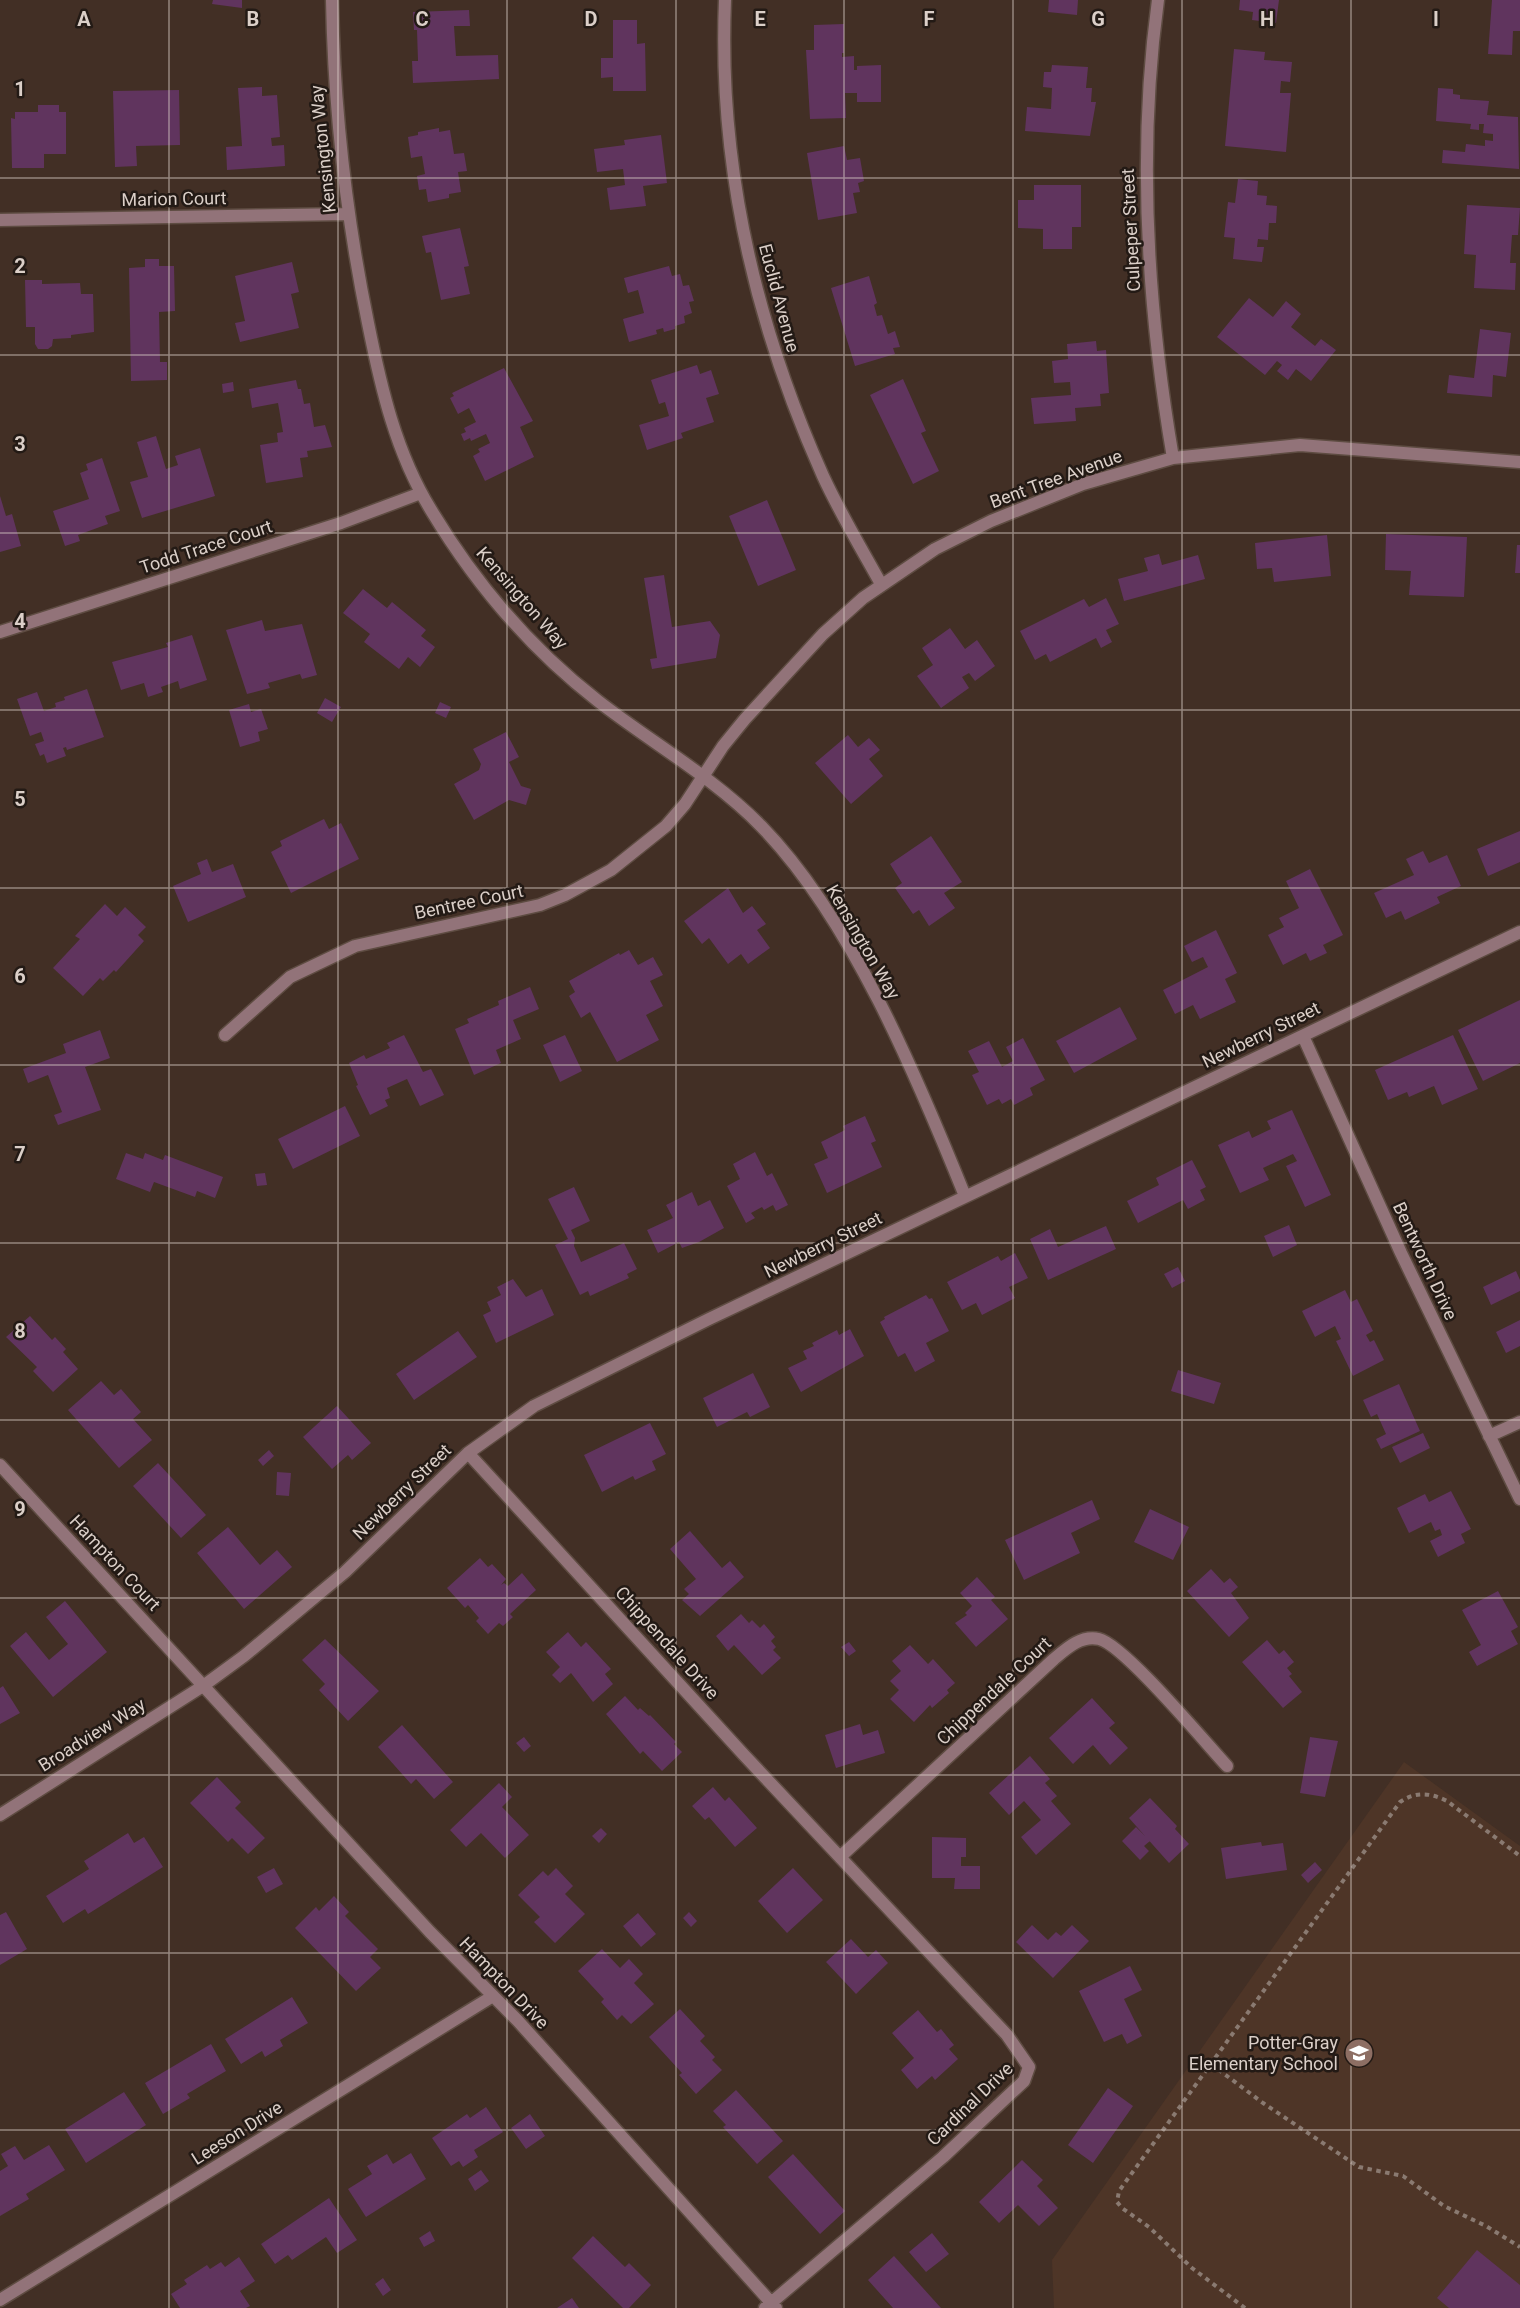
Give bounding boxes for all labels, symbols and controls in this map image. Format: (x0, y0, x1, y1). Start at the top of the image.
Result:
text: A (77, 7, 91, 31)
text: B (247, 7, 259, 31)
text: C (415, 7, 429, 31)
text: D (585, 7, 598, 31)
text: E (754, 7, 766, 31)
text: F (924, 7, 935, 31)
text: G (1091, 7, 1105, 31)
text: H (1260, 7, 1274, 31)
text: I (1433, 7, 1439, 31)
text: 1 (14, 77, 26, 101)
street label: Kensington Way (305, 84, 340, 214)
street label: Culpeper Street (1117, 168, 1144, 292)
street label: Marion Court (121, 187, 227, 210)
street label: Euclid Avenue (755, 241, 804, 355)
text: 2 (14, 254, 26, 278)
text: 3 (14, 432, 26, 456)
street label: Bent Tree Avenue (987, 445, 1125, 512)
street label: Todd Trace Court (137, 515, 275, 578)
street label: Kensington Way (472, 542, 573, 653)
text: 4 (14, 609, 26, 633)
text: 5 (14, 787, 26, 811)
street label: Bentree Court (413, 880, 525, 923)
street label: Kensington Way (822, 881, 905, 1003)
text: 6 (14, 964, 26, 988)
street label: Newberry Street (1198, 997, 1323, 1072)
text: 7 (14, 1142, 26, 1166)
street label: Bentworth Drive (1389, 1199, 1462, 1323)
street label: Newberry Street (760, 1207, 885, 1282)
text: 8 (14, 1319, 26, 1343)
street label: Newberry Street (348, 1439, 455, 1544)
text: 9 (14, 1497, 26, 1521)
street label: Hampton Court (66, 1510, 165, 1615)
street label: Chippendale Drive (611, 1582, 724, 1703)
street label: Chippendale Court (932, 1632, 1055, 1749)
street label: Broadview Way (35, 1693, 149, 1776)
street label: Hampton Drive (455, 1932, 553, 2033)
place label: Potter-Gray Elementary School (1189, 2032, 1338, 2074)
school or university icon: Potter-Gray Elementary School (1343, 2037, 1375, 2069)
street label: Cardinal Drive (922, 2058, 1017, 2150)
street label: Leeson Drive (187, 2096, 286, 2169)

